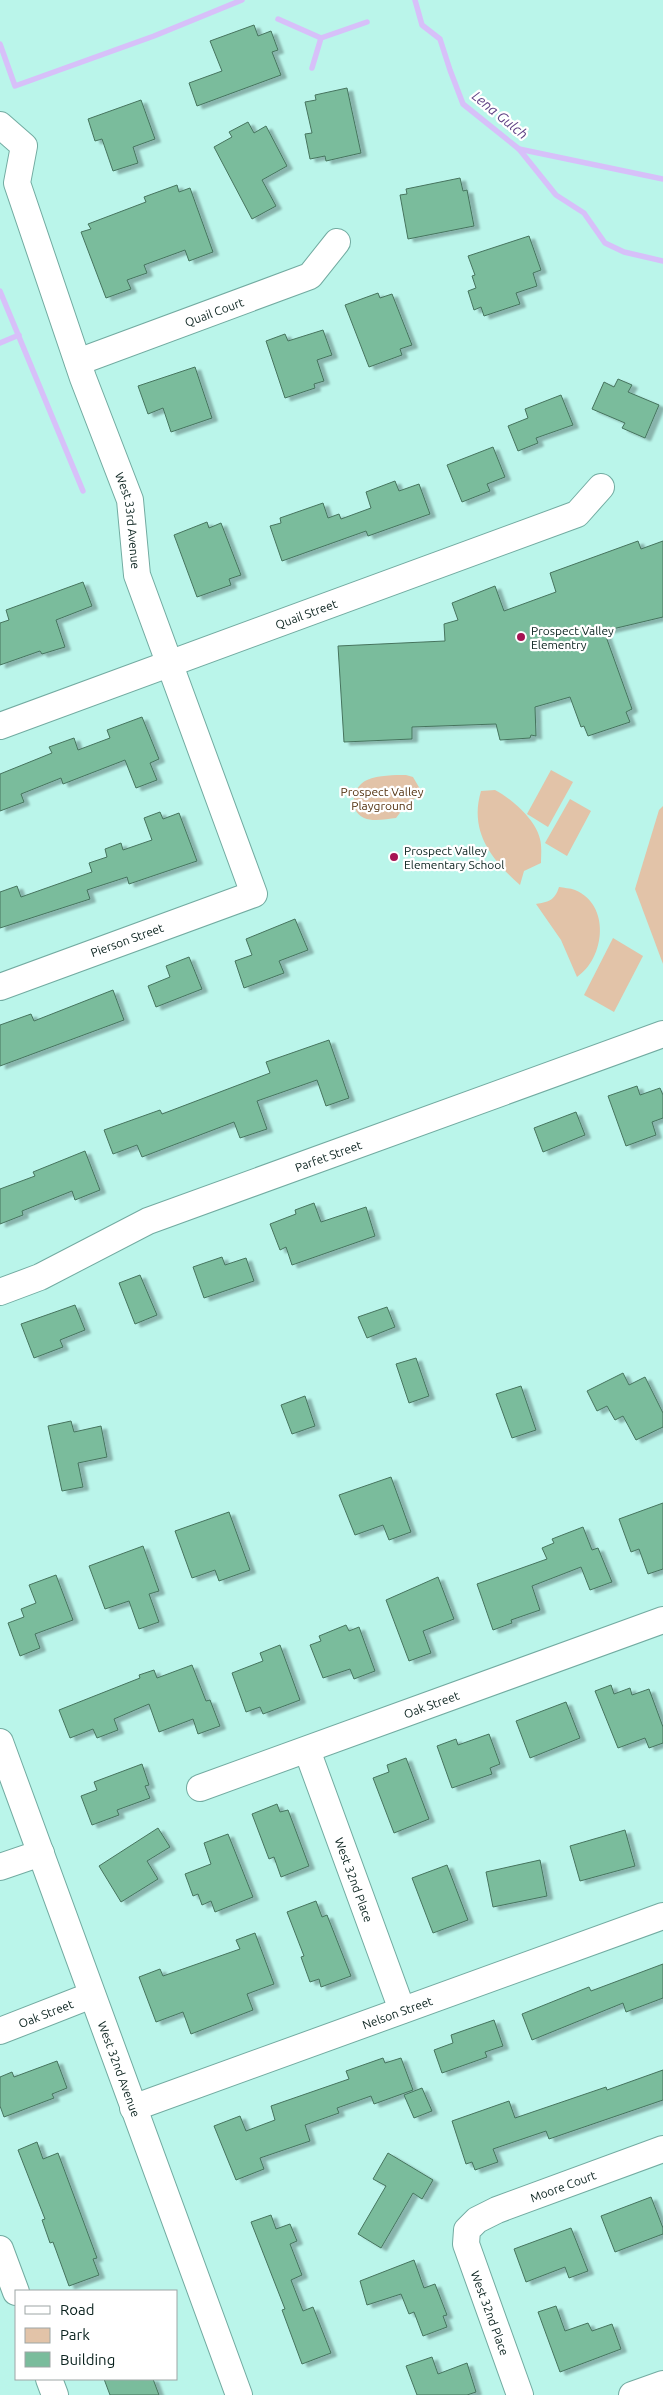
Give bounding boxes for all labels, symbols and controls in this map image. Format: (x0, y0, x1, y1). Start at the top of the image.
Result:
water label: Lena Gulch (469, 88, 531, 142)
street label: Quail Court (183, 295, 245, 328)
street label: West 33rd Avenue (113, 470, 143, 569)
street label: Quail Street (273, 596, 339, 631)
place label: Prospect Valley Elementry (531, 624, 614, 651)
marker: Prospect Valley Elementry (515, 631, 527, 643)
park label: Prospect Valley Playground (341, 785, 424, 812)
place label: Prospect Valley Elementary School (404, 844, 504, 871)
marker: Prospect Valley Elementary School (388, 851, 400, 863)
street label: Pierson Street (89, 921, 165, 959)
street label: Parfet Street (293, 1137, 363, 1174)
street label: Oak Street (402, 1688, 461, 1720)
street label: West 32nd Place (333, 1836, 376, 1924)
street label: Nelson Street (360, 1994, 434, 2031)
street label: Oak Street (16, 1996, 75, 2030)
street label: West 32nd Avenue (96, 2019, 143, 2118)
street label: Moore Court (528, 2168, 598, 2204)
street label: West 32nd Place (469, 2269, 511, 2357)
legend (15, 2290, 178, 2380)
text: Road (60, 2301, 95, 2318)
text: Park (60, 2326, 90, 2343)
text: Building (60, 2351, 115, 2368)

